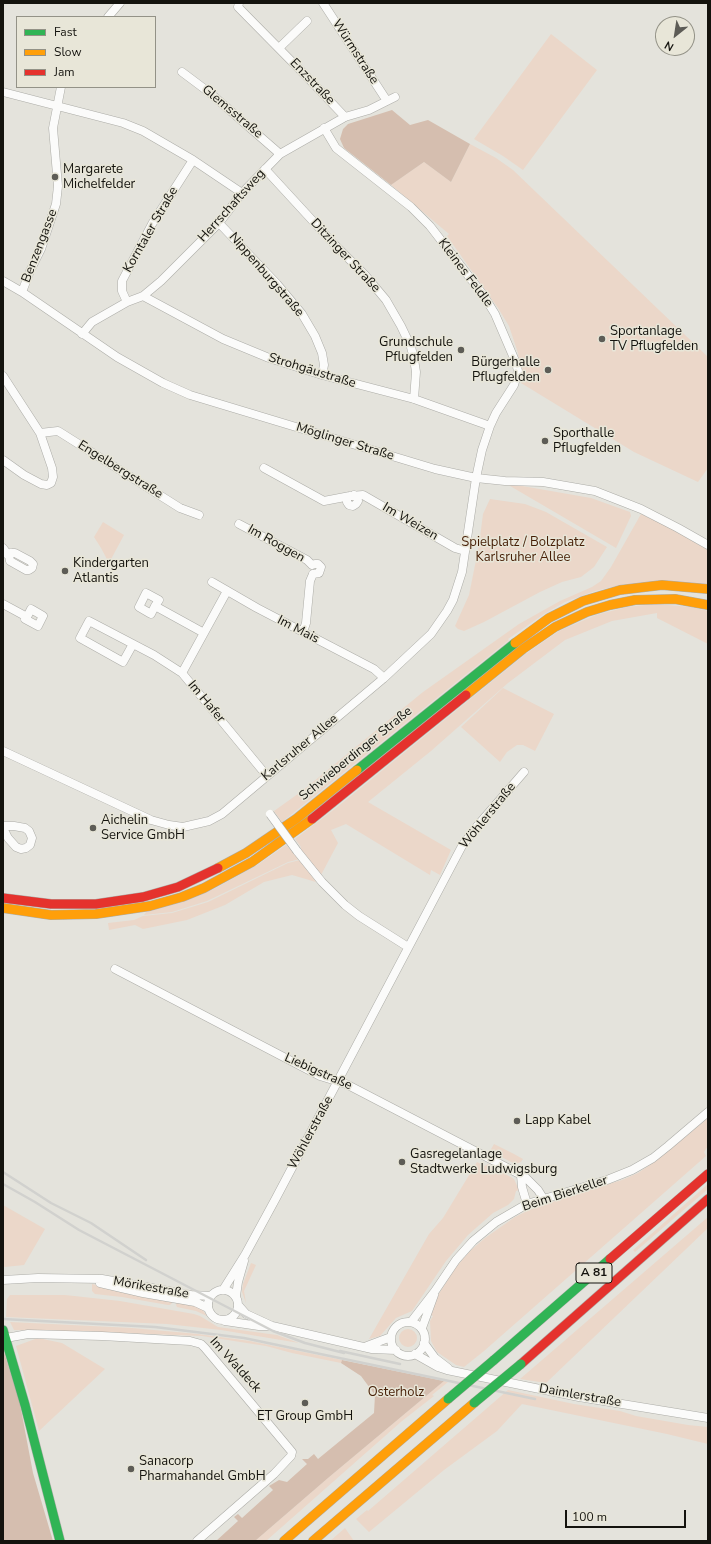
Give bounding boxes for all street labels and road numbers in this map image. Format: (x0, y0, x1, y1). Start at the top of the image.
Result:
street label: Würmstraße (328, 17, 382, 87)
street label: Enzstraße (286, 56, 338, 108)
street label: Glemsstraße (198, 82, 266, 142)
street label: Herrschaftsweg (195, 166, 269, 246)
street label: Korntaler Straße (120, 184, 182, 276)
street label: Benzengasse (19, 207, 61, 285)
street label: Ditzinger Straße (307, 216, 383, 296)
street label: Nippenburgstraße (225, 230, 307, 320)
street label: Kleines Feldle (434, 236, 496, 310)
street label: Strohgäustraße (266, 350, 358, 392)
street label: Möglinger Straße (294, 420, 396, 464)
street label: Engelbergstraße (75, 438, 165, 502)
street label: Im Weizen (379, 500, 441, 544)
street label: Im Roggen (245, 522, 307, 566)
street label: Im Mais (274, 613, 322, 647)
street label: Im Hafer (184, 678, 228, 726)
street label: Schwieberdinger Straße (296, 704, 416, 804)
street label: Karlsruher Allee (259, 712, 341, 784)
street label: Wöhlerstraße (457, 780, 519, 852)
street label: Liebigstraße (282, 1050, 354, 1094)
street label: Wöhlerstraße (285, 1094, 337, 1172)
street label: Beim Bierkeller (520, 1173, 610, 1215)
road number: A 81 (576, 1263, 612, 1283)
street label: Mörikestraße (112, 1274, 190, 1302)
street label: Im Waldeck (206, 1334, 264, 1396)
street label: Daimlerstraße (538, 1381, 622, 1411)

